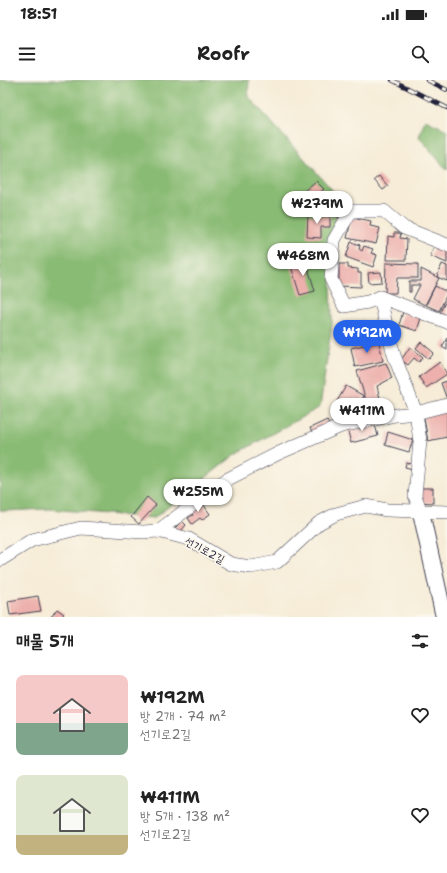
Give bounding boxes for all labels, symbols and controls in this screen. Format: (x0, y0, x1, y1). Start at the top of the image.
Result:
text: 18:51 (20, 4, 57, 24)
text: Roofr (197, 42, 250, 66)
icon: menu (16, 43, 38, 65)
icon: search (409, 43, 431, 65)
pin: ₩279M (289, 191, 345, 225)
text: ₩279M (291, 195, 343, 212)
pin: ₩468M (275, 243, 331, 277)
text: ₩468M (276, 247, 330, 264)
pin: ₩192M (339, 320, 395, 354)
text: ₩192M (342, 324, 392, 341)
pin: ₩411M (334, 398, 390, 432)
text: ₩411M (339, 402, 385, 419)
pin: ₩255M (170, 479, 226, 513)
text: ₩255M (172, 483, 224, 500)
street label: 선기로2길 (182, 534, 227, 567)
text: 매물 5개 (16, 630, 74, 652)
icon: filters (409, 630, 431, 652)
text: ₩192M (140, 686, 205, 708)
icon: home (48, 691, 96, 739)
icon: heart (409, 704, 431, 726)
text: 방 2개 · 74 m² (140, 708, 226, 725)
text: 선기로2길 (140, 726, 191, 743)
text: ₩411M (140, 786, 200, 808)
icon: home (48, 791, 96, 839)
icon: heart (409, 804, 431, 826)
text: 방 5개 · 138 m² (140, 808, 230, 825)
text: 선기로2길 (140, 826, 191, 843)

